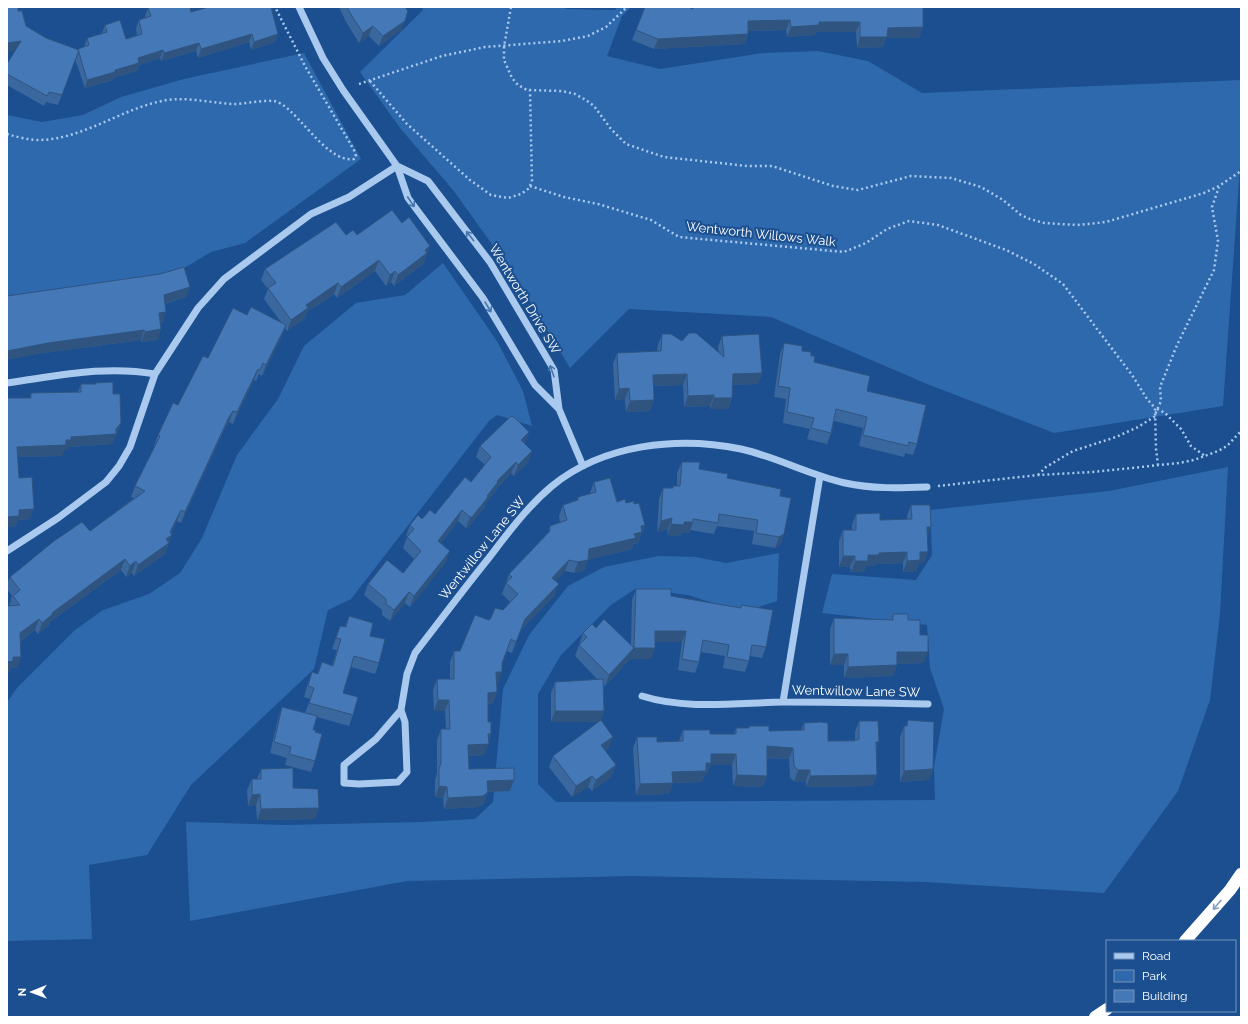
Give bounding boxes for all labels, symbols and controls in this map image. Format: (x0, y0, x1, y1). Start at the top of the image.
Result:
one-way arrow (407, 196, 415, 207)
street label: Wentworth Willows Walk (685, 219, 837, 249)
one-way arrow (466, 231, 475, 242)
street label: Wentworth Drive SW (486, 241, 564, 357)
one-way arrow (484, 301, 492, 313)
one-way arrow (548, 365, 556, 377)
street label: Wentwillow Lane SW (436, 493, 528, 603)
street label: Wentwillow Lane SW (792, 682, 921, 700)
one-way arrow (1213, 900, 1222, 911)
legend (1106, 940, 1236, 1012)
text: Road (1142, 949, 1171, 963)
text: Park (1142, 969, 1167, 983)
north arrow (12, 972, 52, 1012)
text: N (16, 988, 29, 996)
text: Building (1142, 989, 1188, 1003)

